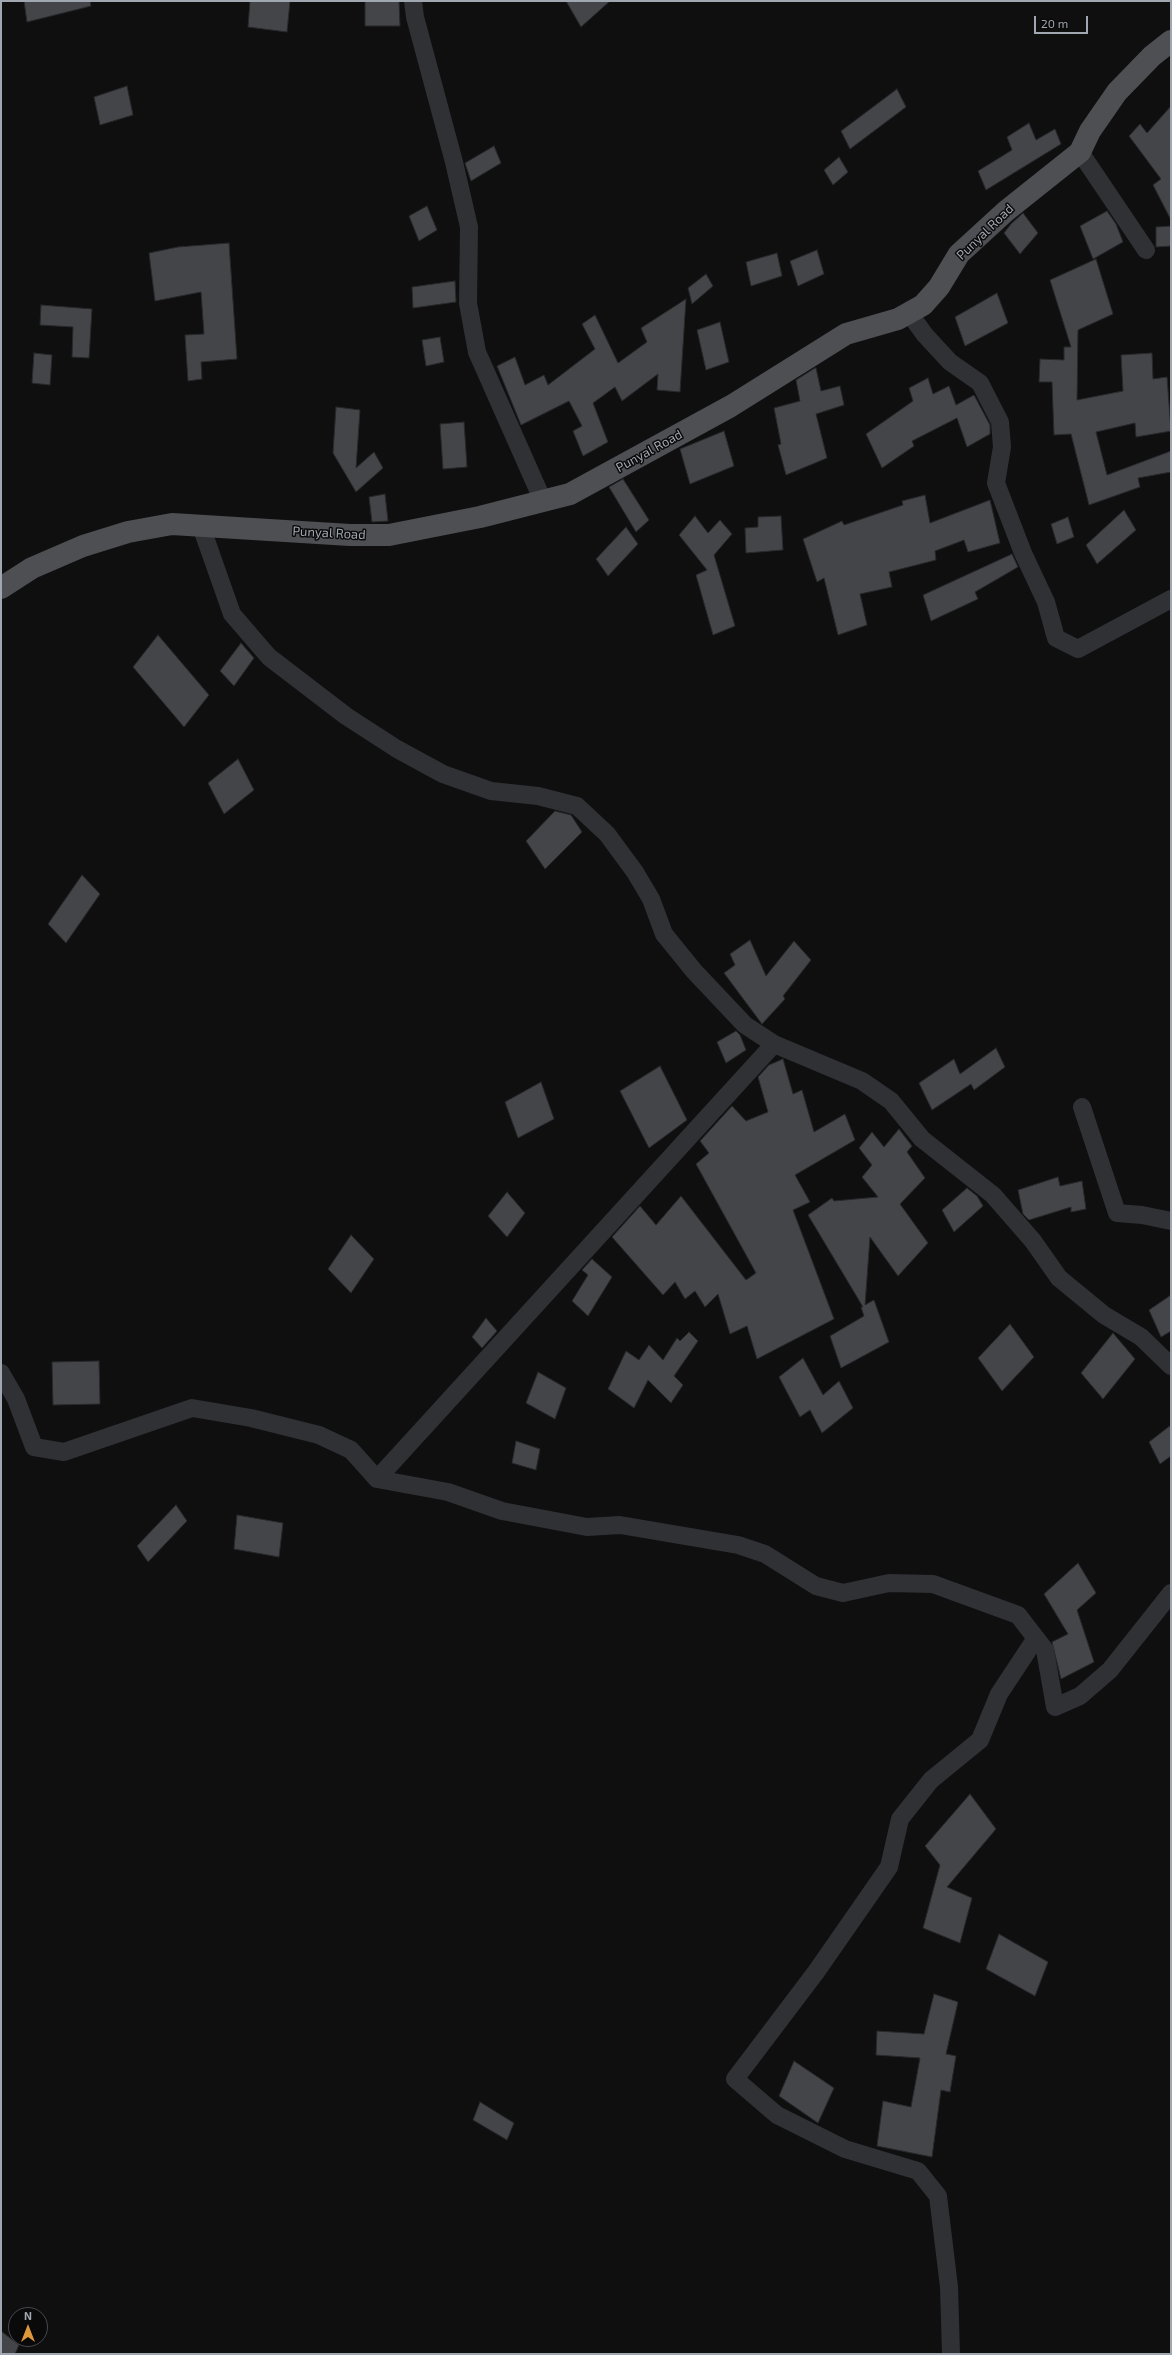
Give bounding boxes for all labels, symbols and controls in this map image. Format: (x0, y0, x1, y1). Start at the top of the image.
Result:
scale bar (1036, 8, 1090, 34)
text: 20 m (1041, 16, 1068, 30)
street label: Punyal Road (953, 201, 1017, 263)
street label: Punyal Road (613, 426, 685, 476)
street label: Punyal Road (292, 523, 366, 543)
north arrow (8, 2307, 48, 2347)
text: N (24, 2309, 32, 2322)

